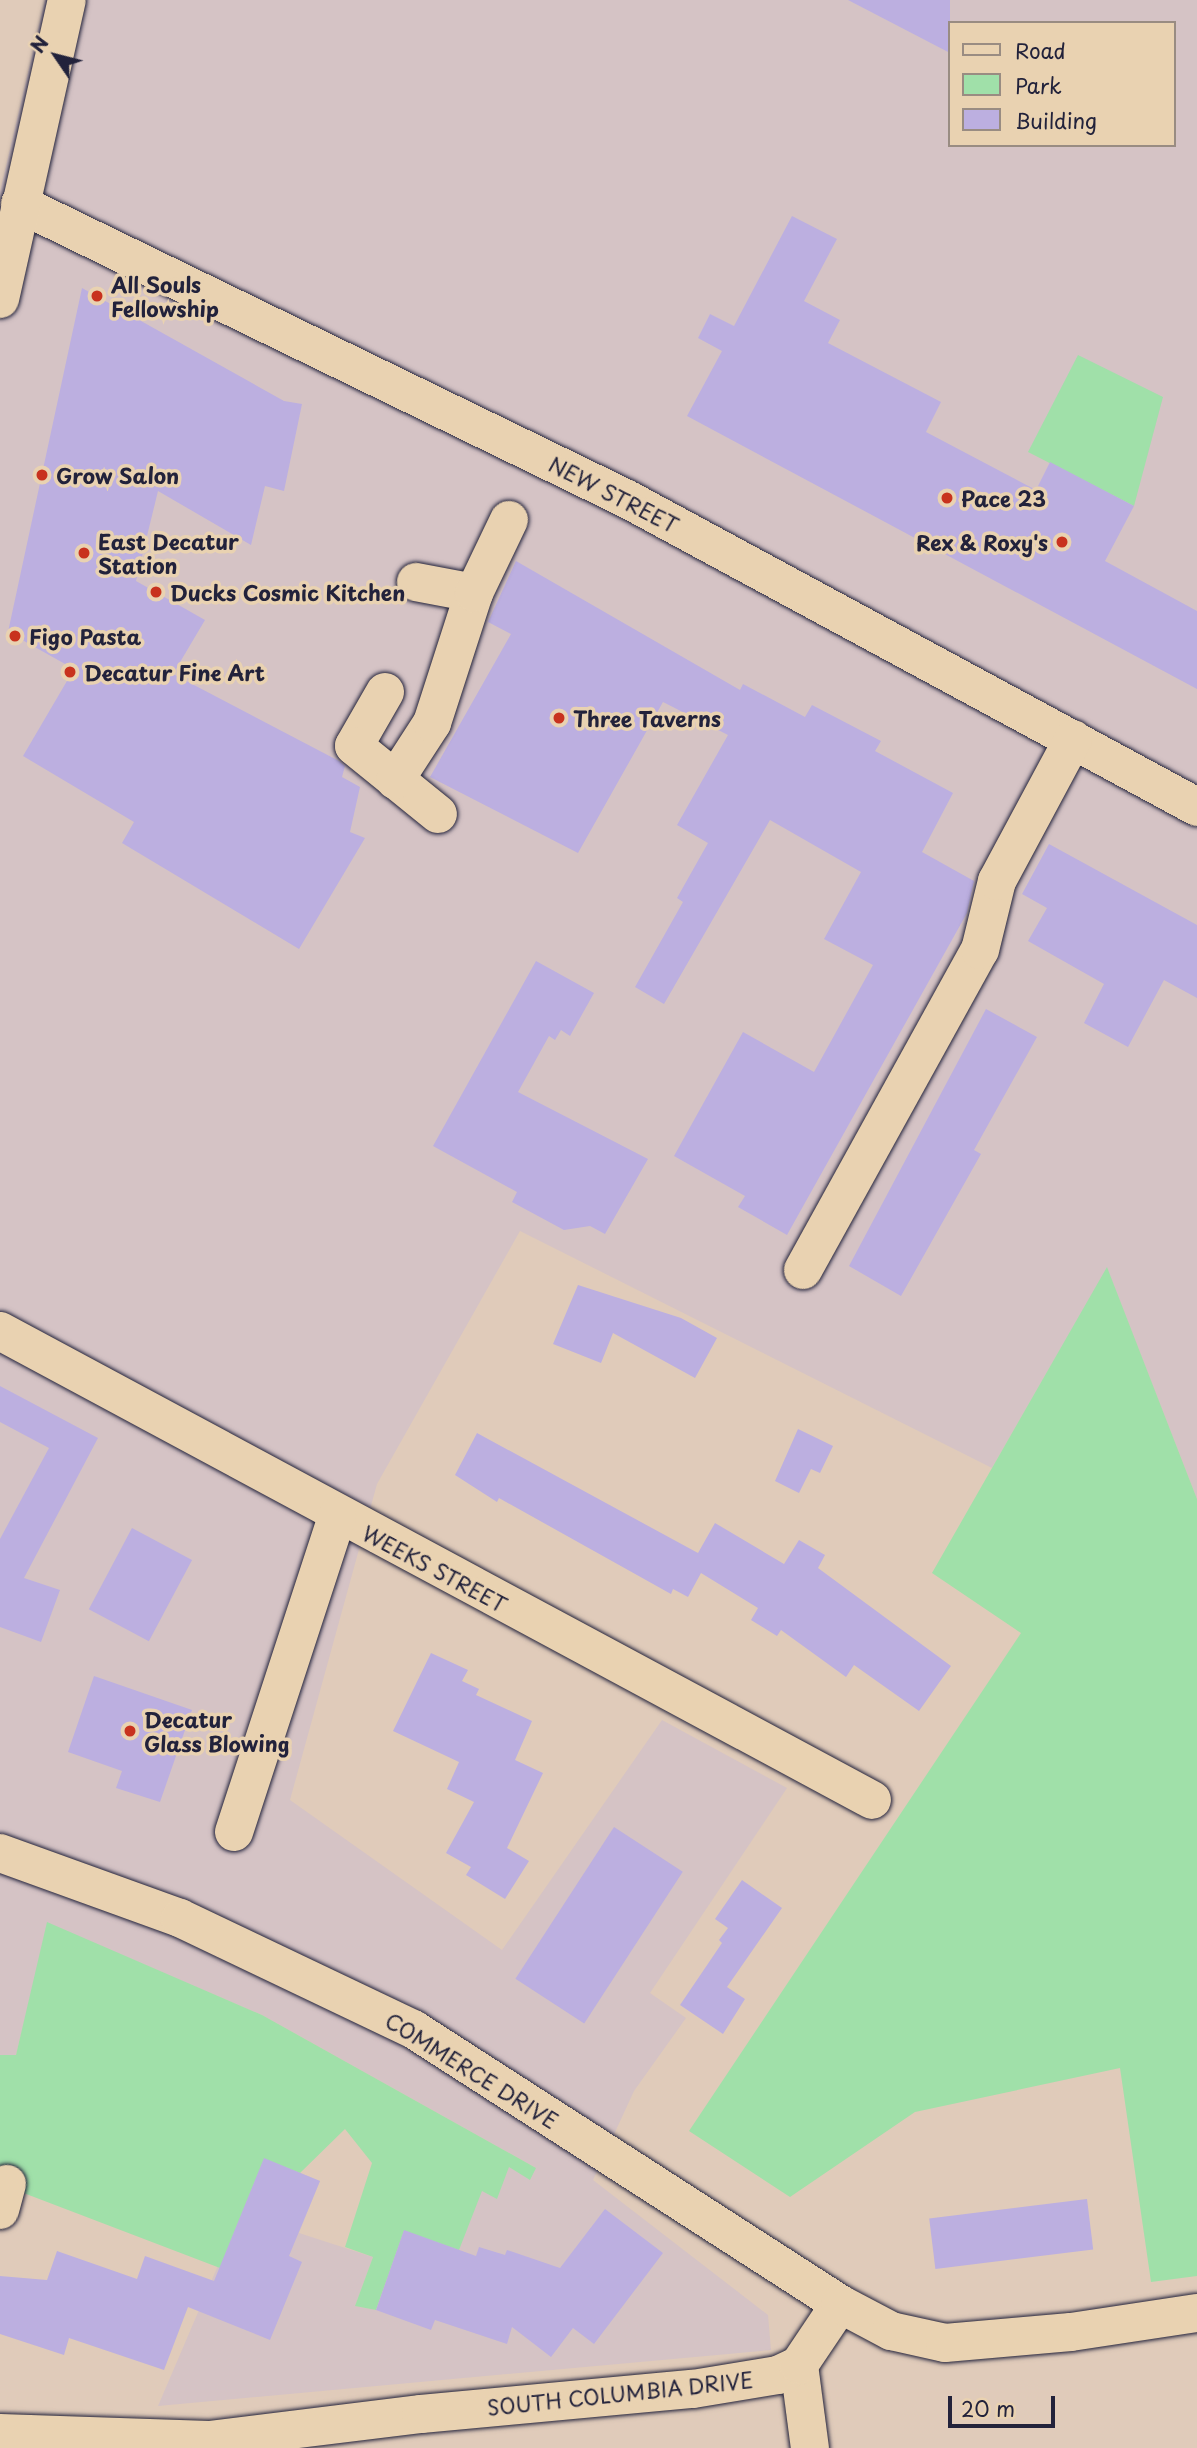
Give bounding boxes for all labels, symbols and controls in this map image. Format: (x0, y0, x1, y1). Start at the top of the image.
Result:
north arrow (21, 21, 91, 91)
legend (948, 21, 1176, 147)
text: N (23, 30, 55, 58)
text: Road (1015, 34, 1066, 66)
text: Park (1015, 69, 1062, 101)
text: Building (1015, 104, 1097, 136)
place label: All Souls Fellowship (111, 271, 219, 321)
marker: All Souls Fellowship (89, 288, 105, 304)
street label: NEW STREET (545, 451, 683, 537)
place label: Grow Salon (56, 462, 180, 488)
marker: Grow Salon (34, 467, 50, 483)
place label: Pace 23 (961, 485, 1046, 511)
marker: Pace 23 (939, 490, 955, 506)
place label: East Decatur Station (98, 528, 240, 578)
place label: Rex & Roxy's (914, 529, 1048, 555)
marker: Rex & Roxy's (1054, 534, 1070, 550)
marker: East Decatur Station (76, 545, 92, 561)
place label: Ducks Cosmic Kitchen (170, 579, 406, 605)
marker: Ducks Cosmic Kitchen (148, 584, 164, 600)
place label: Figo Pasta (29, 623, 141, 649)
marker: Figo Pasta (7, 628, 23, 644)
place label: Decatur Fine Art (84, 659, 267, 685)
marker: Decatur Fine Art (62, 664, 78, 680)
place label: Three Taverns (573, 705, 723, 731)
marker: Three Taverns (551, 710, 567, 726)
street label: WEEKS STREET (356, 1518, 514, 1618)
place label: Decatur Glass Blowing (144, 1706, 289, 1756)
marker: Decatur Glass Blowing (122, 1723, 138, 1739)
street label: COMMERCE DRIVE (381, 2006, 563, 2134)
street label: SOUTH COLUMBIA DRIVE (486, 2367, 754, 2419)
scale bar (952, 2382, 1059, 2426)
text: 20 m (961, 2392, 1015, 2424)

